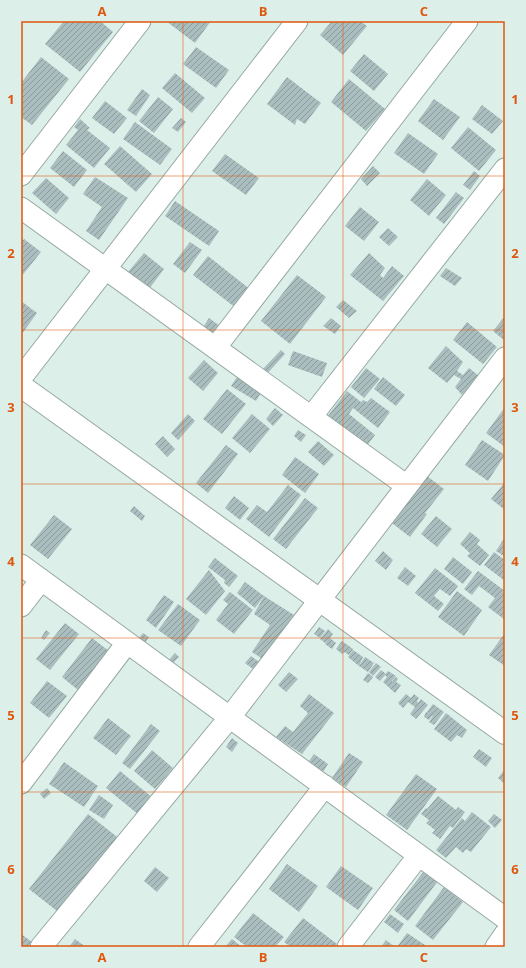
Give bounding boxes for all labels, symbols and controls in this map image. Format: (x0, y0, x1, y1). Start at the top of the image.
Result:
text: A (98, 2, 107, 20)
text: B (259, 2, 268, 20)
text: C (420, 2, 428, 20)
text: 1 (7, 90, 15, 108)
text: 1 (511, 90, 519, 108)
text: 2 (7, 244, 15, 262)
text: 2 (511, 244, 519, 262)
text: 3 (7, 398, 15, 416)
text: 3 (511, 398, 519, 416)
text: 4 (7, 552, 15, 570)
text: 4 (511, 552, 519, 570)
text: 5 (7, 706, 15, 724)
text: 5 (511, 706, 519, 724)
text: 6 (7, 860, 15, 878)
text: 6 (511, 860, 519, 878)
text: A (98, 948, 107, 966)
text: B (259, 948, 268, 966)
text: C (420, 948, 428, 966)

